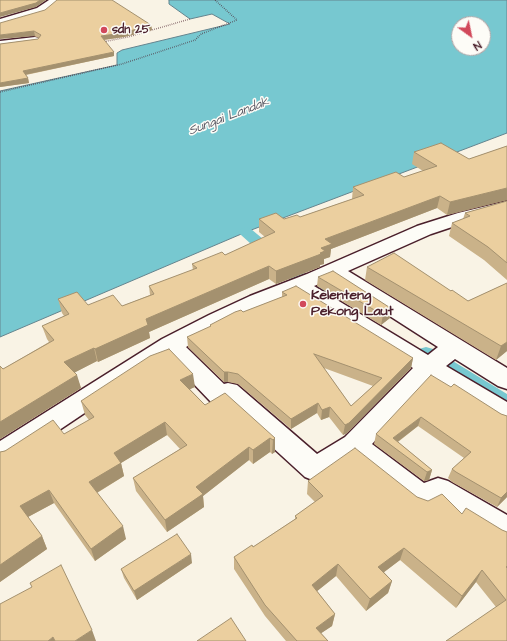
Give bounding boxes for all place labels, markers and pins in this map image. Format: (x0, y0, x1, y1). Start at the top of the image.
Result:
place label: sdn 25 (112, 23, 150, 37)
marker: sdn 25 (99, 25, 109, 35)
place label: Kelenteng Pekong Laut (311, 288, 393, 320)
marker: Kelenteng Pekong Laut (298, 299, 308, 309)

